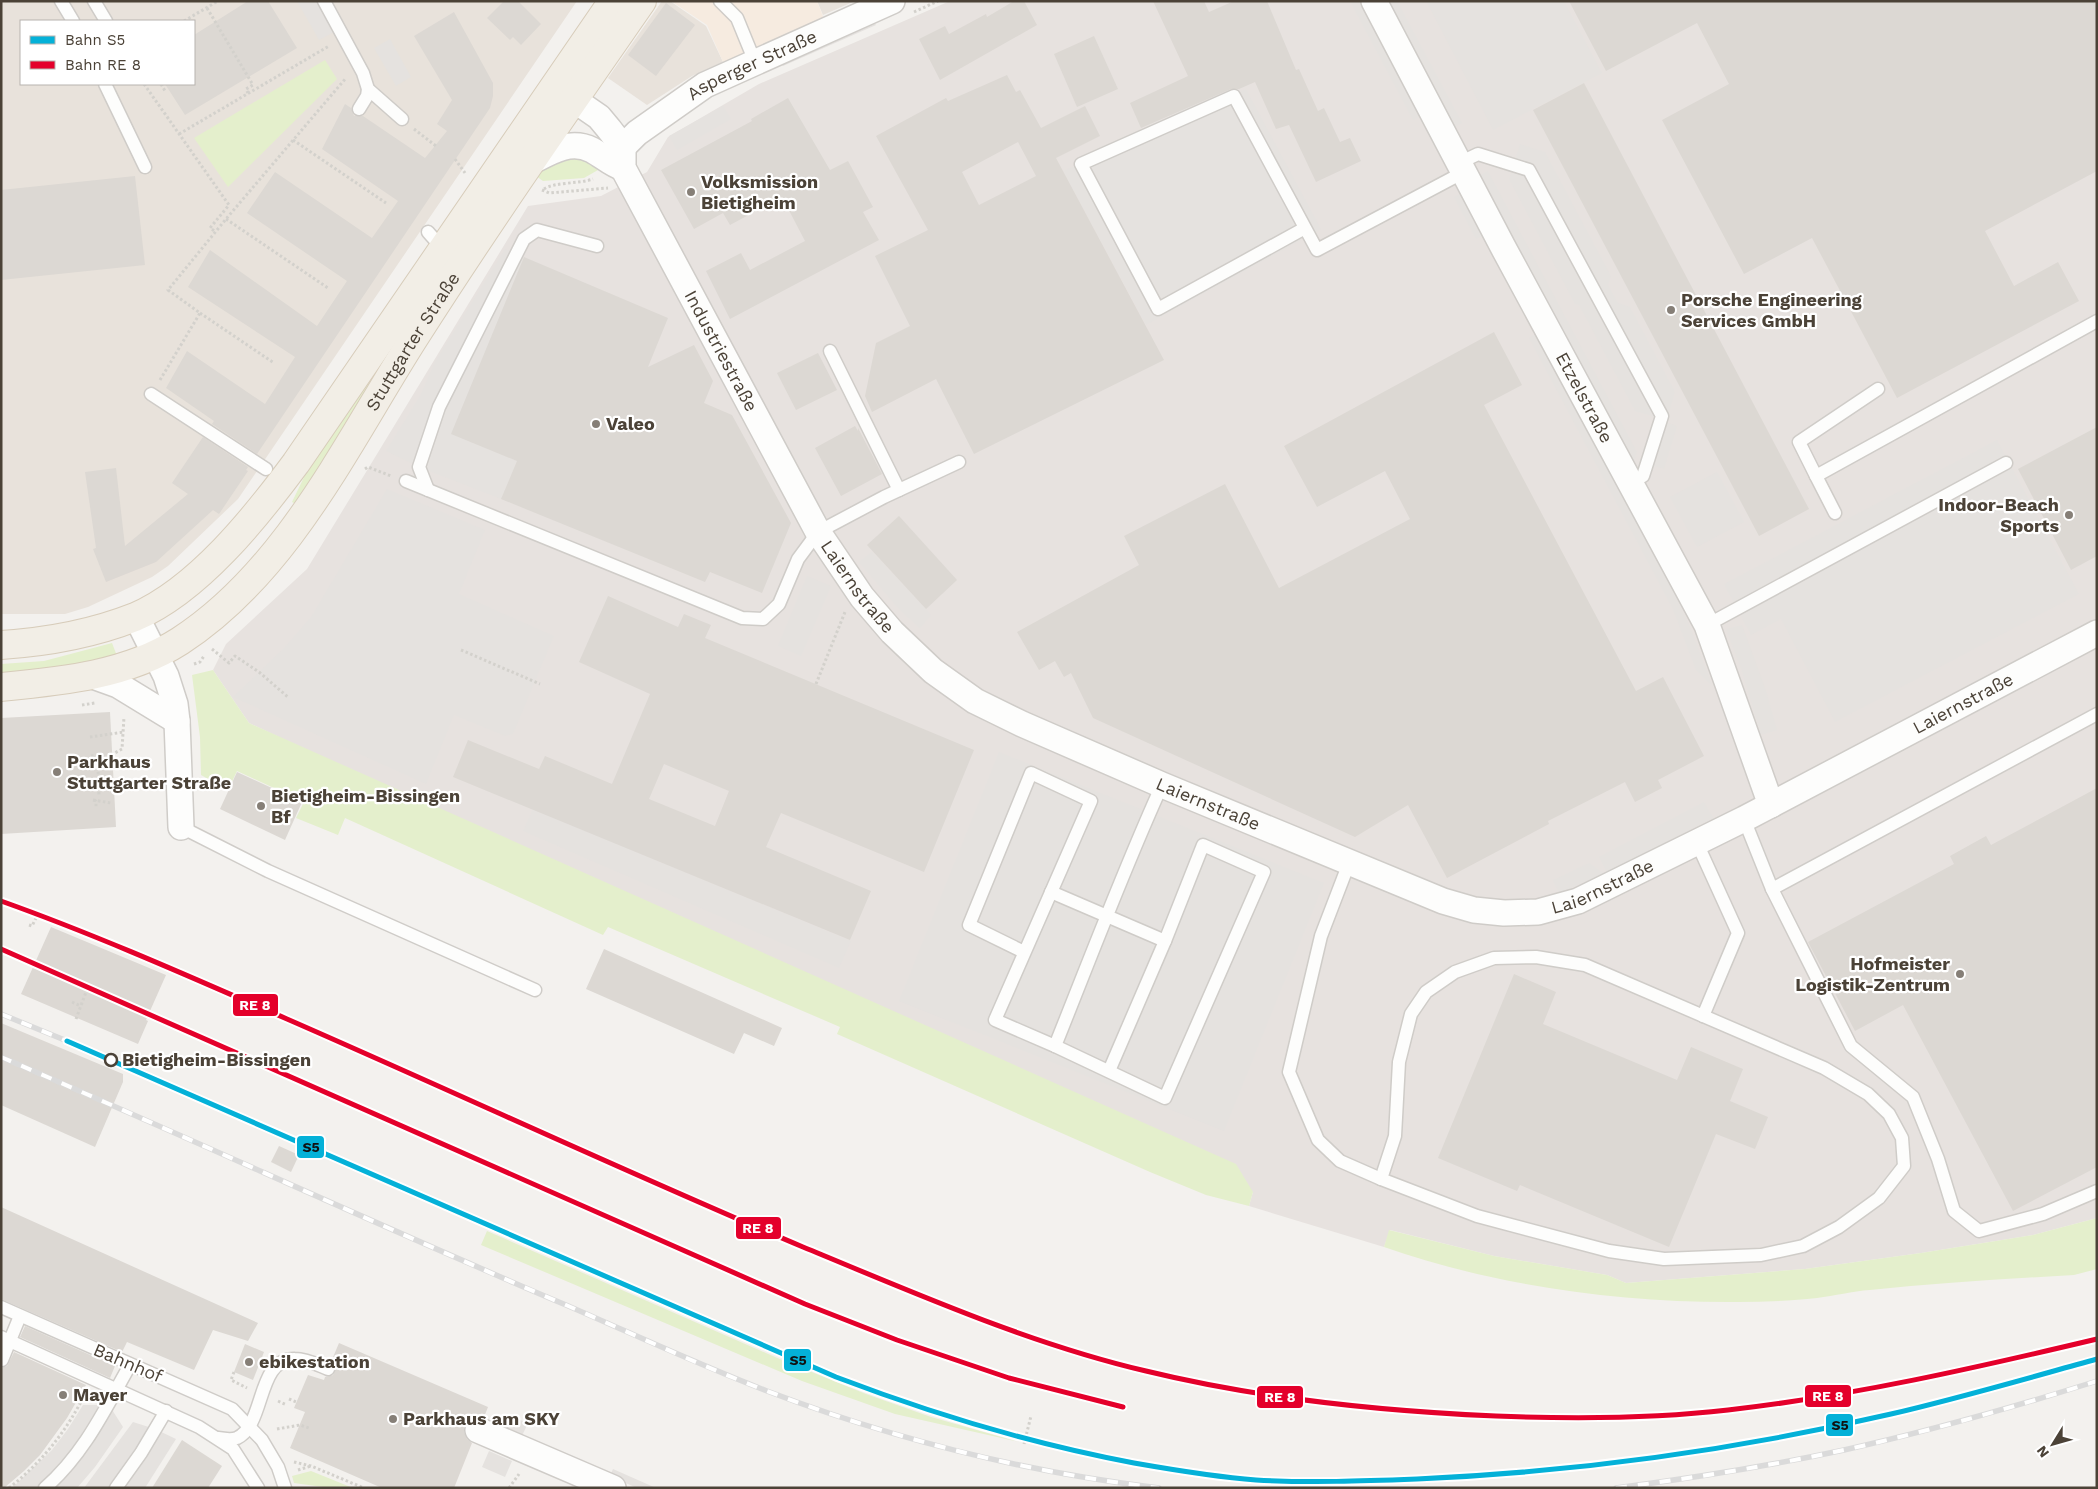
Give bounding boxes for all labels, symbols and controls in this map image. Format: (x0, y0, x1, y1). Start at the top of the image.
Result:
legend (20, 20, 195, 85)
street label: Asperger Straße (683, 25, 820, 104)
text: Bahn S5 (65, 31, 125, 49)
text: Bahn RE 8 (65, 56, 141, 74)
place label: Volksmission Bietigheim (701, 171, 818, 213)
marker: Volksmission Bietigheim (685, 186, 697, 198)
street label: Stuttgarter Straße (361, 268, 464, 415)
street label: Industriestraße (680, 287, 762, 415)
place label: Porsche Engineering Services GmbH (1681, 289, 1863, 331)
marker: Porsche Engineering Services GmbH (1665, 304, 1677, 316)
street label: Etzelstraße (1552, 349, 1618, 446)
place label: Valeo (606, 413, 655, 434)
marker: Valeo (590, 418, 602, 430)
place label: Indoor-Beach Sports (1938, 494, 2059, 536)
marker: Indoor-Beach Sports (2063, 509, 2075, 521)
street label: Laiernstraße (817, 536, 899, 637)
street label: Laiernstraße (1909, 668, 2017, 738)
place label: Parkhaus Stuttgarter Straße (67, 751, 231, 793)
marker: Parkhaus Stuttgarter Straße (51, 766, 63, 778)
street label: Laiernstraße (1153, 773, 1263, 834)
place label: Bietigheim-Bissingen Bf (271, 785, 460, 827)
marker: Bietigheim-Bissingen Bf (255, 800, 267, 812)
street label: Laiernstraße (1549, 854, 1657, 918)
place label: Hofmeister Logistik-Zentrum (1795, 953, 1950, 995)
marker: Hofmeister Logistik-Zentrum (1954, 968, 1966, 980)
line badge: RE 8 (232, 993, 279, 1017)
text: RE 8 (239, 997, 271, 1013)
place label: Bietigheim-Bissingen (122, 1049, 311, 1070)
marker: Bietigheim-Bissingen (104, 1053, 118, 1067)
line badge: S5 (296, 1135, 325, 1159)
text: S5 (302, 1139, 320, 1155)
line badge: RE 8 (735, 1216, 782, 1240)
text: RE 8 (742, 1220, 774, 1236)
street label: Bahnhof (90, 1339, 166, 1386)
line badge: S5 (783, 1348, 812, 1372)
place label: ebikestation (259, 1351, 370, 1372)
text: S5 (789, 1352, 807, 1368)
marker: ebikestation (243, 1356, 255, 1368)
place label: Mayer (73, 1384, 128, 1405)
line badge: RE 8 (1804, 1384, 1852, 1408)
line badge: RE 8 (1256, 1385, 1304, 1409)
text: RE 8 (1812, 1388, 1844, 1404)
marker: Mayer (57, 1389, 69, 1401)
text: RE 8 (1264, 1389, 1296, 1405)
place label: Parkhaus am SKY (403, 1408, 560, 1429)
marker: Parkhaus am SKY (387, 1413, 399, 1425)
line badge: S5 (1825, 1413, 1854, 1437)
text: S5 (1831, 1417, 1849, 1433)
north arrow (2028, 1419, 2078, 1469)
text: N (2033, 1443, 2052, 1461)

